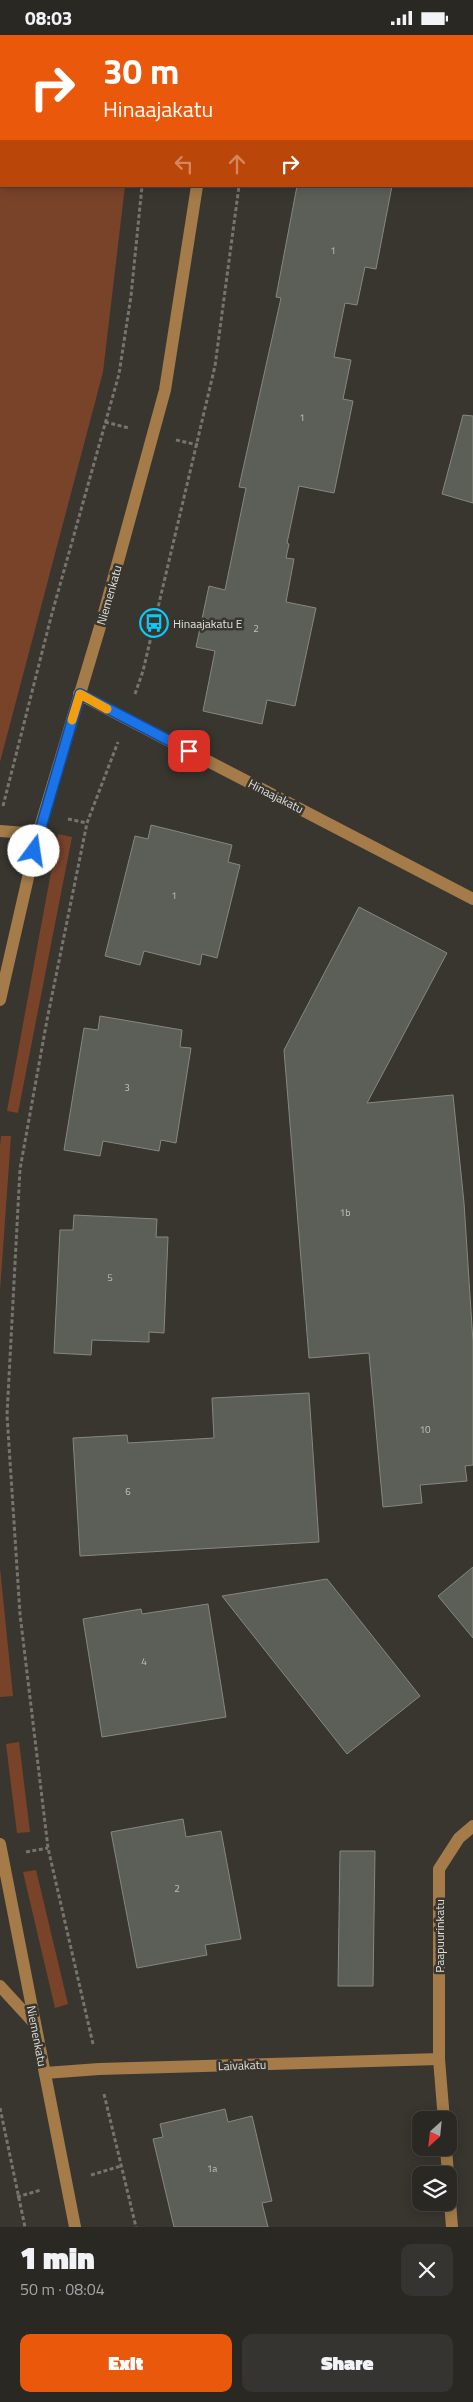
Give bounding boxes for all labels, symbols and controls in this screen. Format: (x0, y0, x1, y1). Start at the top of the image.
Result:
text: 08:03 (25, 3, 72, 32)
text: 30 m (103, 44, 179, 98)
icon: right (20, 55, 85, 120)
text: Hinaajakatu (103, 92, 213, 126)
icon: left (170, 150, 198, 178)
icon: ahead (223, 150, 251, 178)
icon: right (276, 150, 304, 178)
house number: 1 (330, 243, 336, 258)
house number: 1 (299, 410, 305, 425)
street label: Niemenkatu (91, 563, 127, 627)
bus stop icon: Hinaajakatu E (139, 608, 169, 638)
place label: Hinaajakatu E (173, 614, 243, 633)
house number: 2 (253, 621, 259, 636)
pin (168, 730, 210, 772)
icon: arrive (175, 737, 203, 765)
street label: Hinaajakatu (245, 774, 307, 818)
position arrow (7, 824, 59, 876)
house number: 1 (171, 888, 177, 903)
house number: 3 (124, 1080, 130, 1095)
house number: 1b (340, 1205, 350, 1220)
house number: 5 (107, 1270, 113, 1285)
house number: 10 (419, 1422, 431, 1437)
house number: 6 (125, 1484, 131, 1499)
house number: 4 (141, 1654, 147, 1669)
house number: 2 (174, 1881, 180, 1896)
street label: Paapuurinkatu (430, 1899, 449, 1973)
street label: Niemenkatu (22, 2004, 52, 2068)
street label: Laivakatu (217, 2055, 267, 2075)
north arrow (412, 2111, 458, 2156)
map controls (412, 2111, 457, 2211)
house number: 1a (207, 2161, 217, 2176)
button: layers (412, 2166, 457, 2211)
text: 1 min (20, 2235, 95, 2281)
button: close (401, 2244, 453, 2296)
text: 50 m · 08:04 (20, 2277, 105, 2301)
button: Exit (20, 2334, 232, 2392)
button: Share (242, 2334, 453, 2392)

